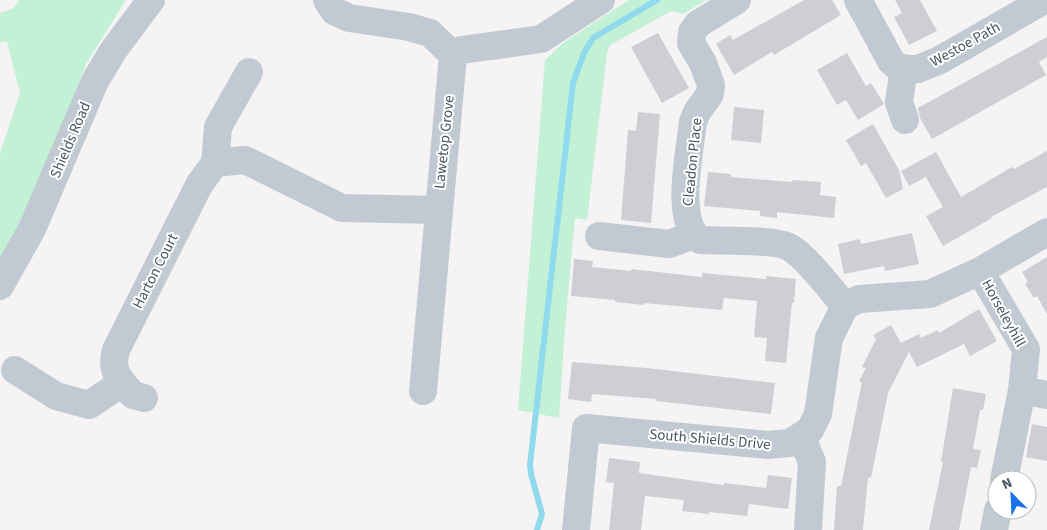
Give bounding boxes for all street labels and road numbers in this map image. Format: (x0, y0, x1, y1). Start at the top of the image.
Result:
street label: Westoe Path (926, 17, 1004, 72)
street label: Lawetop Grove (429, 94, 460, 190)
street label: Shields Road (45, 99, 96, 182)
street label: Cleadon Place (677, 117, 708, 207)
street label: Harton Court (128, 230, 183, 312)
street label: Horseleyhill (976, 276, 1031, 351)
street label: South Shields Drive (648, 424, 772, 455)

